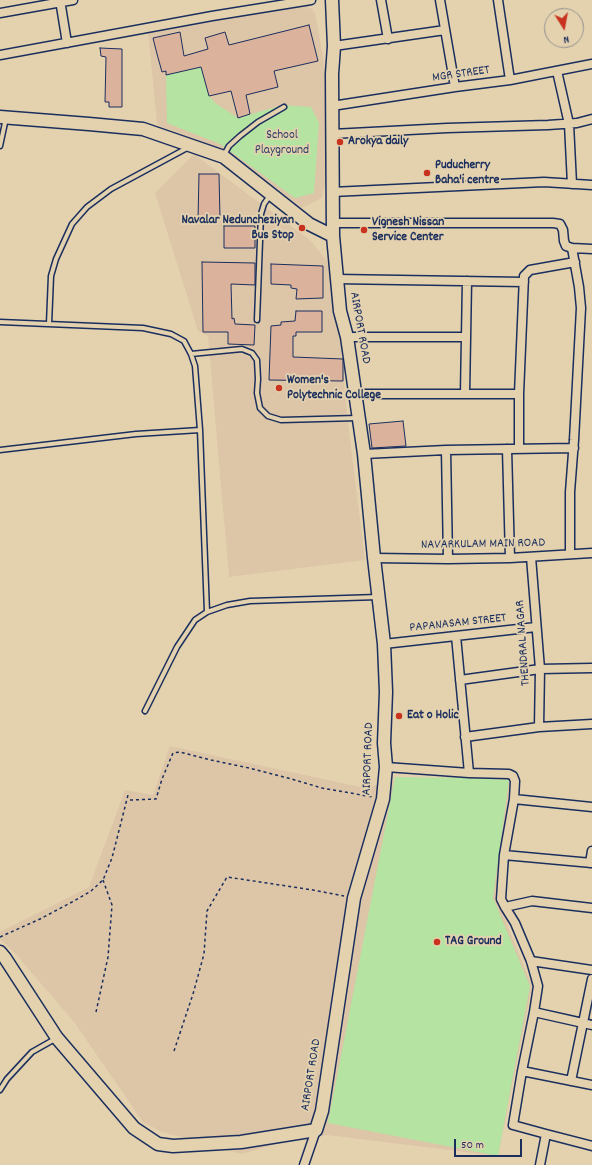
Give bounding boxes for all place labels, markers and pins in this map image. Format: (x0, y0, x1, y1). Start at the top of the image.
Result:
place label: Arokya daily (348, 134, 408, 150)
marker: Arokya daily (335, 137, 345, 147)
place label: Puducherry Baha'i centre (435, 158, 500, 189)
marker: Puducherry Baha'i centre (422, 168, 432, 178)
place label: Navalar Neduncheziyan Bus Stop (182, 213, 294, 244)
place label: Vignesh Nissan Service Center (372, 215, 444, 246)
marker: Navalar Neduncheziyan Bus Stop (297, 223, 307, 233)
marker: Vignesh Nissan Service Center (359, 225, 369, 235)
place label: Women's Polytechnic College (287, 373, 381, 404)
marker: Women's Polytechnic College (274, 383, 284, 393)
place label: Eat o Holic (407, 708, 459, 724)
marker: Eat o Holic (394, 711, 404, 721)
place label: TAG Ground (445, 934, 502, 950)
marker: TAG Ground (432, 937, 442, 947)

